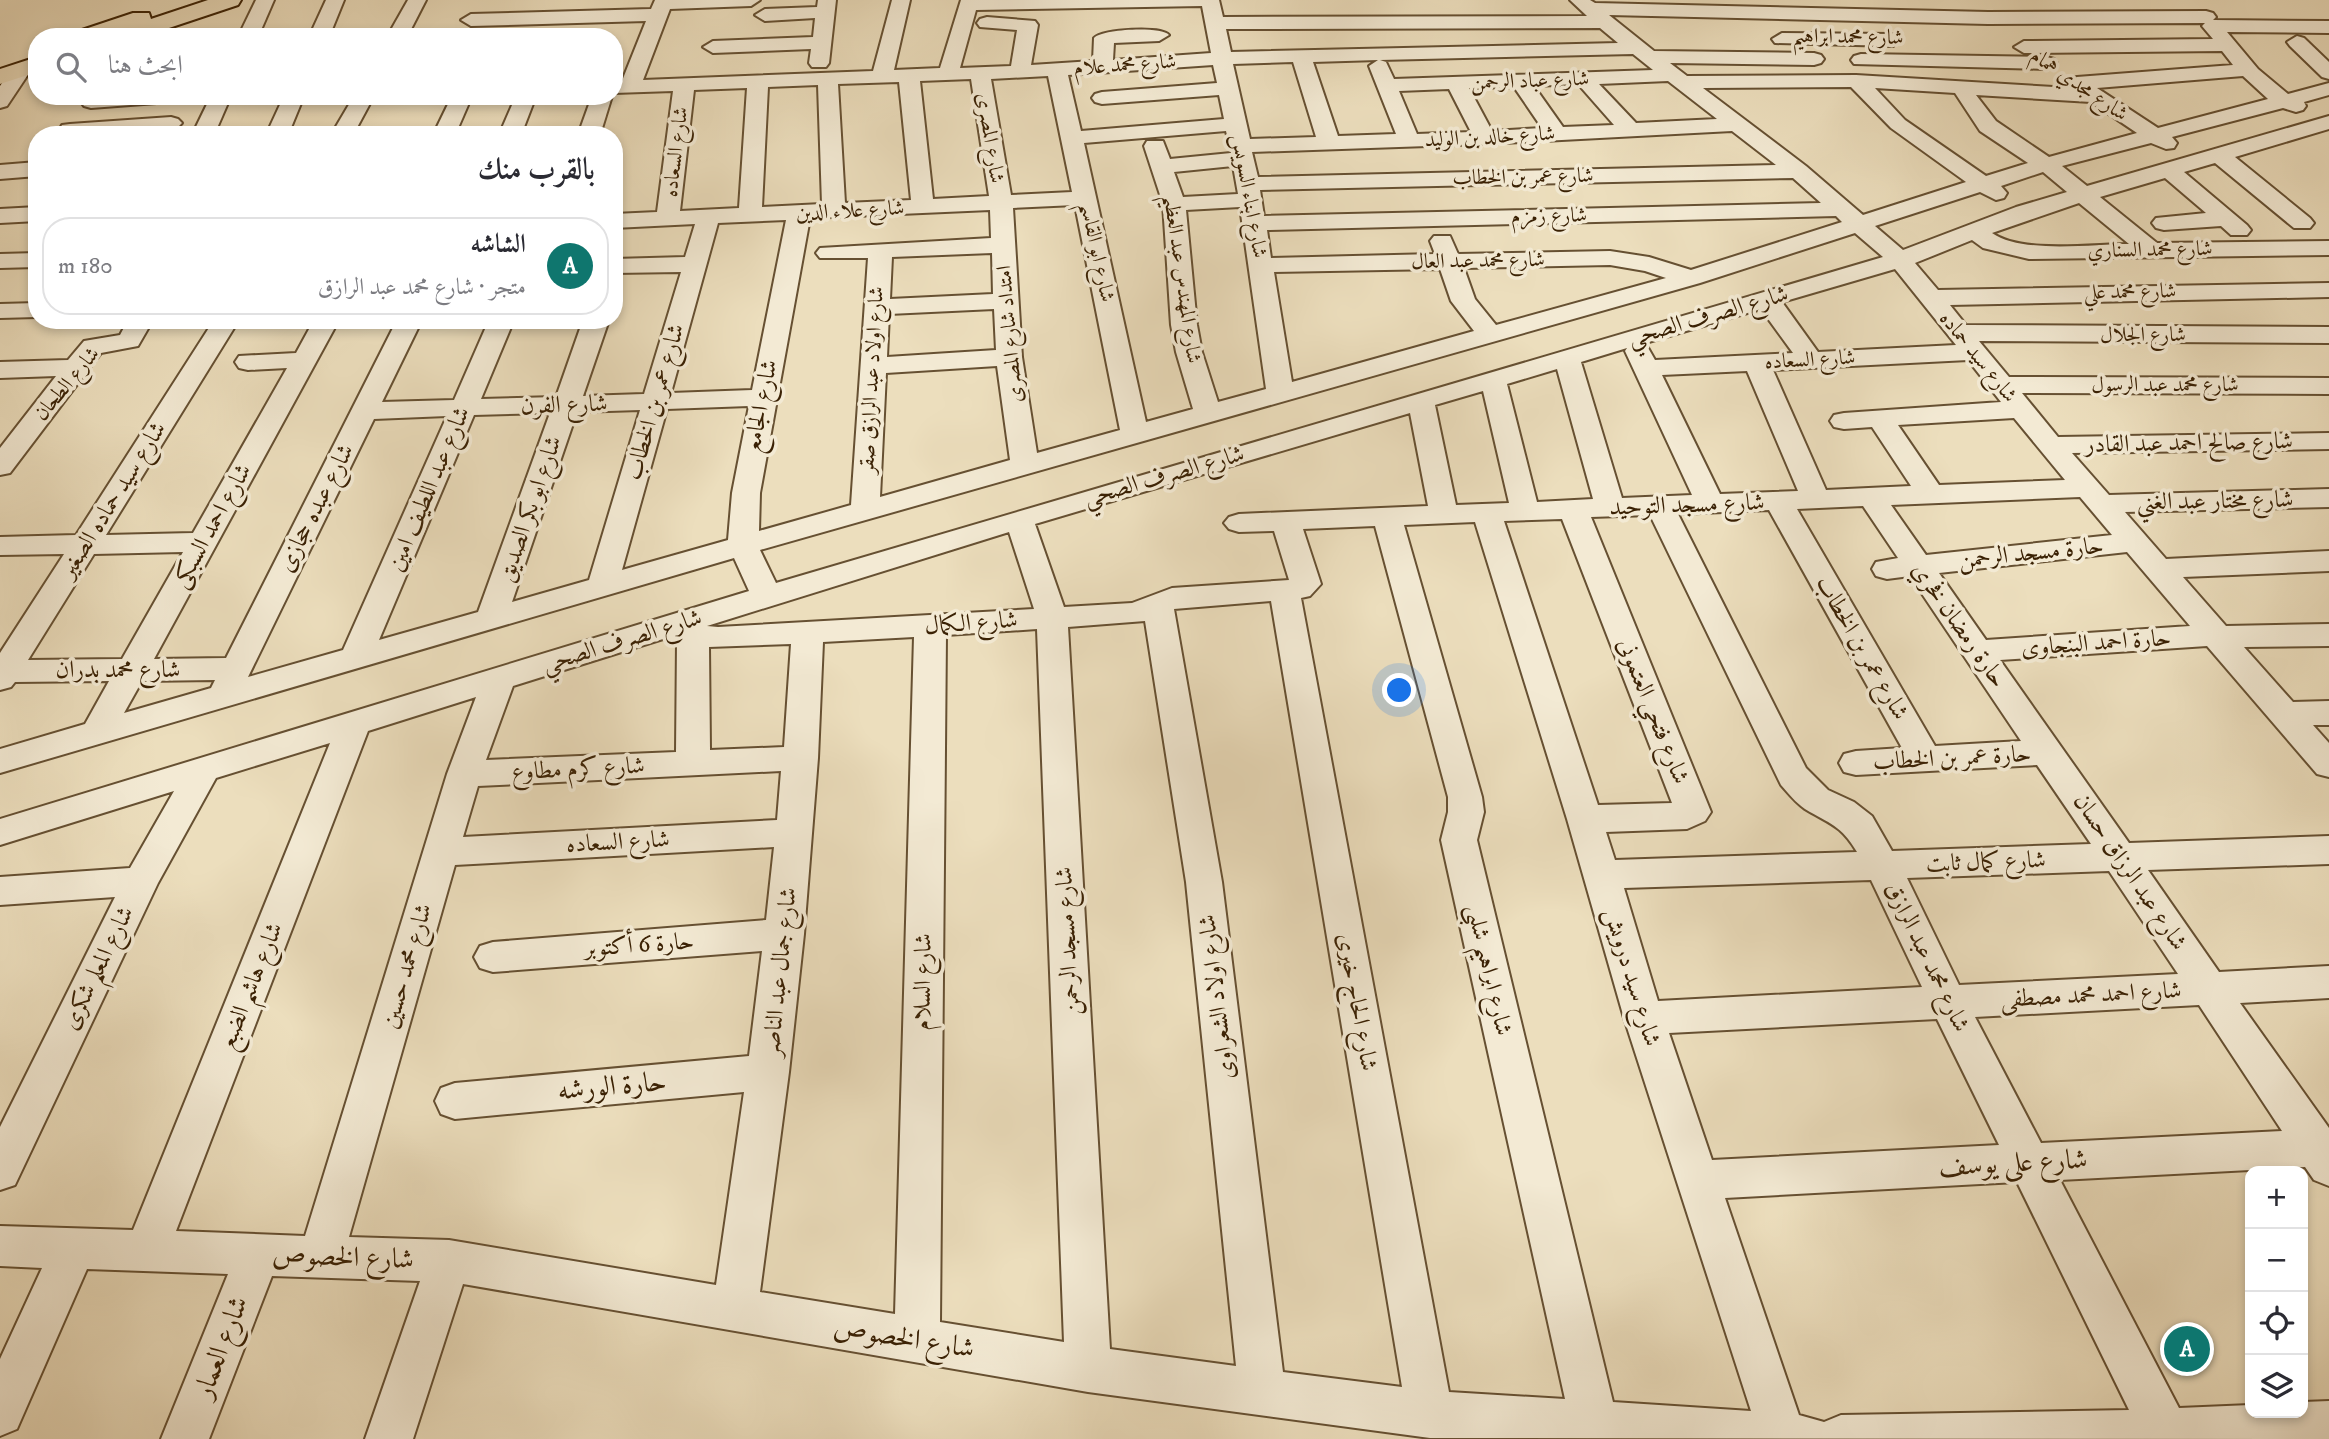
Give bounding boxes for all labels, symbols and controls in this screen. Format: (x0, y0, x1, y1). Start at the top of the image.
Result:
street label: شارع محمد ابراهيم (1792, 23, 1904, 58)
search box (28, 28, 623, 105)
street label: شارع مجدي همام (2023, 43, 2133, 131)
icon: search (52, 48, 90, 86)
street label: شارع محمد علام (1073, 48, 1177, 86)
text: ابحث هنا (108, 49, 183, 82)
street label: شارع عباد الرحمن (1470, 66, 1590, 100)
street label: شارع المصرى (966, 91, 1010, 186)
street label: شارع السعاده (658, 105, 698, 199)
street label: شارع خالد بن الوليد (1424, 121, 1556, 157)
street label: شارع ابناء السويس (1221, 132, 1273, 261)
text: بالقرب منك (478, 152, 595, 189)
street label: شارع عمر بن الخطاب (1452, 163, 1594, 195)
street label: شارع المهندس عبد العظيم (1150, 193, 1207, 366)
street label: شارع علاء الدين (795, 195, 905, 231)
street label: شارع ابو القاسم (1067, 200, 1120, 306)
street label: شارع زمزم (1511, 202, 1587, 234)
text: الشاشه (470, 228, 526, 261)
street label: شارع محمد السناري (2087, 236, 2213, 268)
street label: شارع محمد عبد العال (1411, 247, 1545, 279)
text: 180 m (58, 252, 113, 281)
text: A (563, 252, 577, 281)
street label: امتداد شارع المصرى (991, 264, 1033, 404)
text: متجر · شارع محمد عبد الرازق (318, 273, 526, 302)
street label: شارع محمد علي (2083, 278, 2177, 312)
street label: شارع الصرف الصحي (1624, 279, 1794, 360)
street label: شارع اولاد عبد الرازق صقر (854, 286, 894, 477)
street label: شارع سيد حماده (1930, 306, 2023, 410)
street label: شارع عمر بن الخطاب (618, 320, 696, 485)
street label: شارع الجلال (2100, 322, 2186, 352)
street label: شارع الطحان (29, 342, 109, 429)
street label: شارع السعاده (1764, 345, 1856, 379)
street label: شارع الجامع (737, 357, 791, 456)
street label: شارع محمد عبد الرسول (2091, 372, 2239, 402)
street label: شارع الفرن (520, 388, 608, 426)
street label: شارع عبد اللطيف امين (381, 402, 481, 577)
street label: شارع سيد حماده الصغير (51, 416, 177, 589)
street label: شارع صالح احمد عبد القادر (2083, 426, 2293, 464)
street label: شارع ابو بكر الصديق (491, 432, 573, 587)
street label: شارع عبده حجازى (271, 439, 365, 579)
street label: شارع الصرف الصحي (1080, 439, 1250, 520)
street label: شارع احمد السبكى (165, 458, 262, 596)
street label: شارع مختار عبد الغني (2136, 485, 2294, 523)
street label: شارع مسجد التوحيد (1609, 487, 1765, 527)
street label: حارة مسجد الرحمن (1957, 530, 2105, 576)
street label: حارة رمضان فخري (1902, 556, 2013, 695)
street label: شارع عمر بن الخطاب (1805, 571, 1915, 727)
street label: شارع الصرف الصحي (538, 602, 708, 686)
street label: شارع الكمال (923, 605, 1019, 645)
street label: حارة احمد البنجاوى (2020, 623, 2172, 663)
street label: شارع فتحي العتمونى (1604, 634, 1696, 791)
street label: شارع محمد بدران (56, 655, 180, 689)
your location (1382, 673, 1416, 707)
street label: حارة عمر بن الخطاب (1872, 739, 2032, 777)
street label: شارع كرم مطاوع (510, 751, 646, 792)
street label: شارع عبد الرزاق حسان (2063, 788, 2194, 958)
street label: شارع السعاده (565, 824, 671, 864)
street label: شارع كمال ثابت (1926, 845, 2047, 883)
street label: شارع مسجد الرحمن (1049, 866, 1091, 1016)
street label: شارع محمد عبد الرازق (1874, 877, 1976, 1039)
street label: شارع جمال عبد الناصر (756, 886, 808, 1062)
street label: شارع محمد حسين (375, 900, 443, 1033)
street label: شارع المعلم شكرى (55, 901, 148, 1038)
street label: شارع ابراهيم شلبى (1452, 901, 1519, 1040)
street label: شارع سيد درويش (1593, 904, 1667, 1051)
street label: شارع اولاد الشعراوى (1192, 912, 1246, 1081)
street label: شارع هاشم الضبع (212, 918, 298, 1057)
street label: حارة 6 أكتوبر (580, 923, 695, 964)
street label: شارع الحاج خيرى (1325, 931, 1384, 1074)
street label: شارع السلام (907, 933, 944, 1031)
street label: شارع احمد محمد مصطفى (2000, 975, 2183, 1019)
street label: حارة الورشه (556, 1064, 668, 1108)
street label: شارع على يوسف (1938, 1142, 2089, 1189)
map controls (2245, 1166, 2308, 1418)
button: + (2245, 1166, 2308, 1229)
button: − (2245, 1229, 2308, 1292)
street label: شارع الخصوص (271, 1237, 415, 1282)
street label: شارع العمار (185, 1291, 261, 1408)
button: locate (2245, 1292, 2308, 1355)
street label: شارع الخصوص (830, 1310, 977, 1371)
pin: A (2164, 1323, 2210, 1375)
button: layers (2245, 1355, 2308, 1418)

